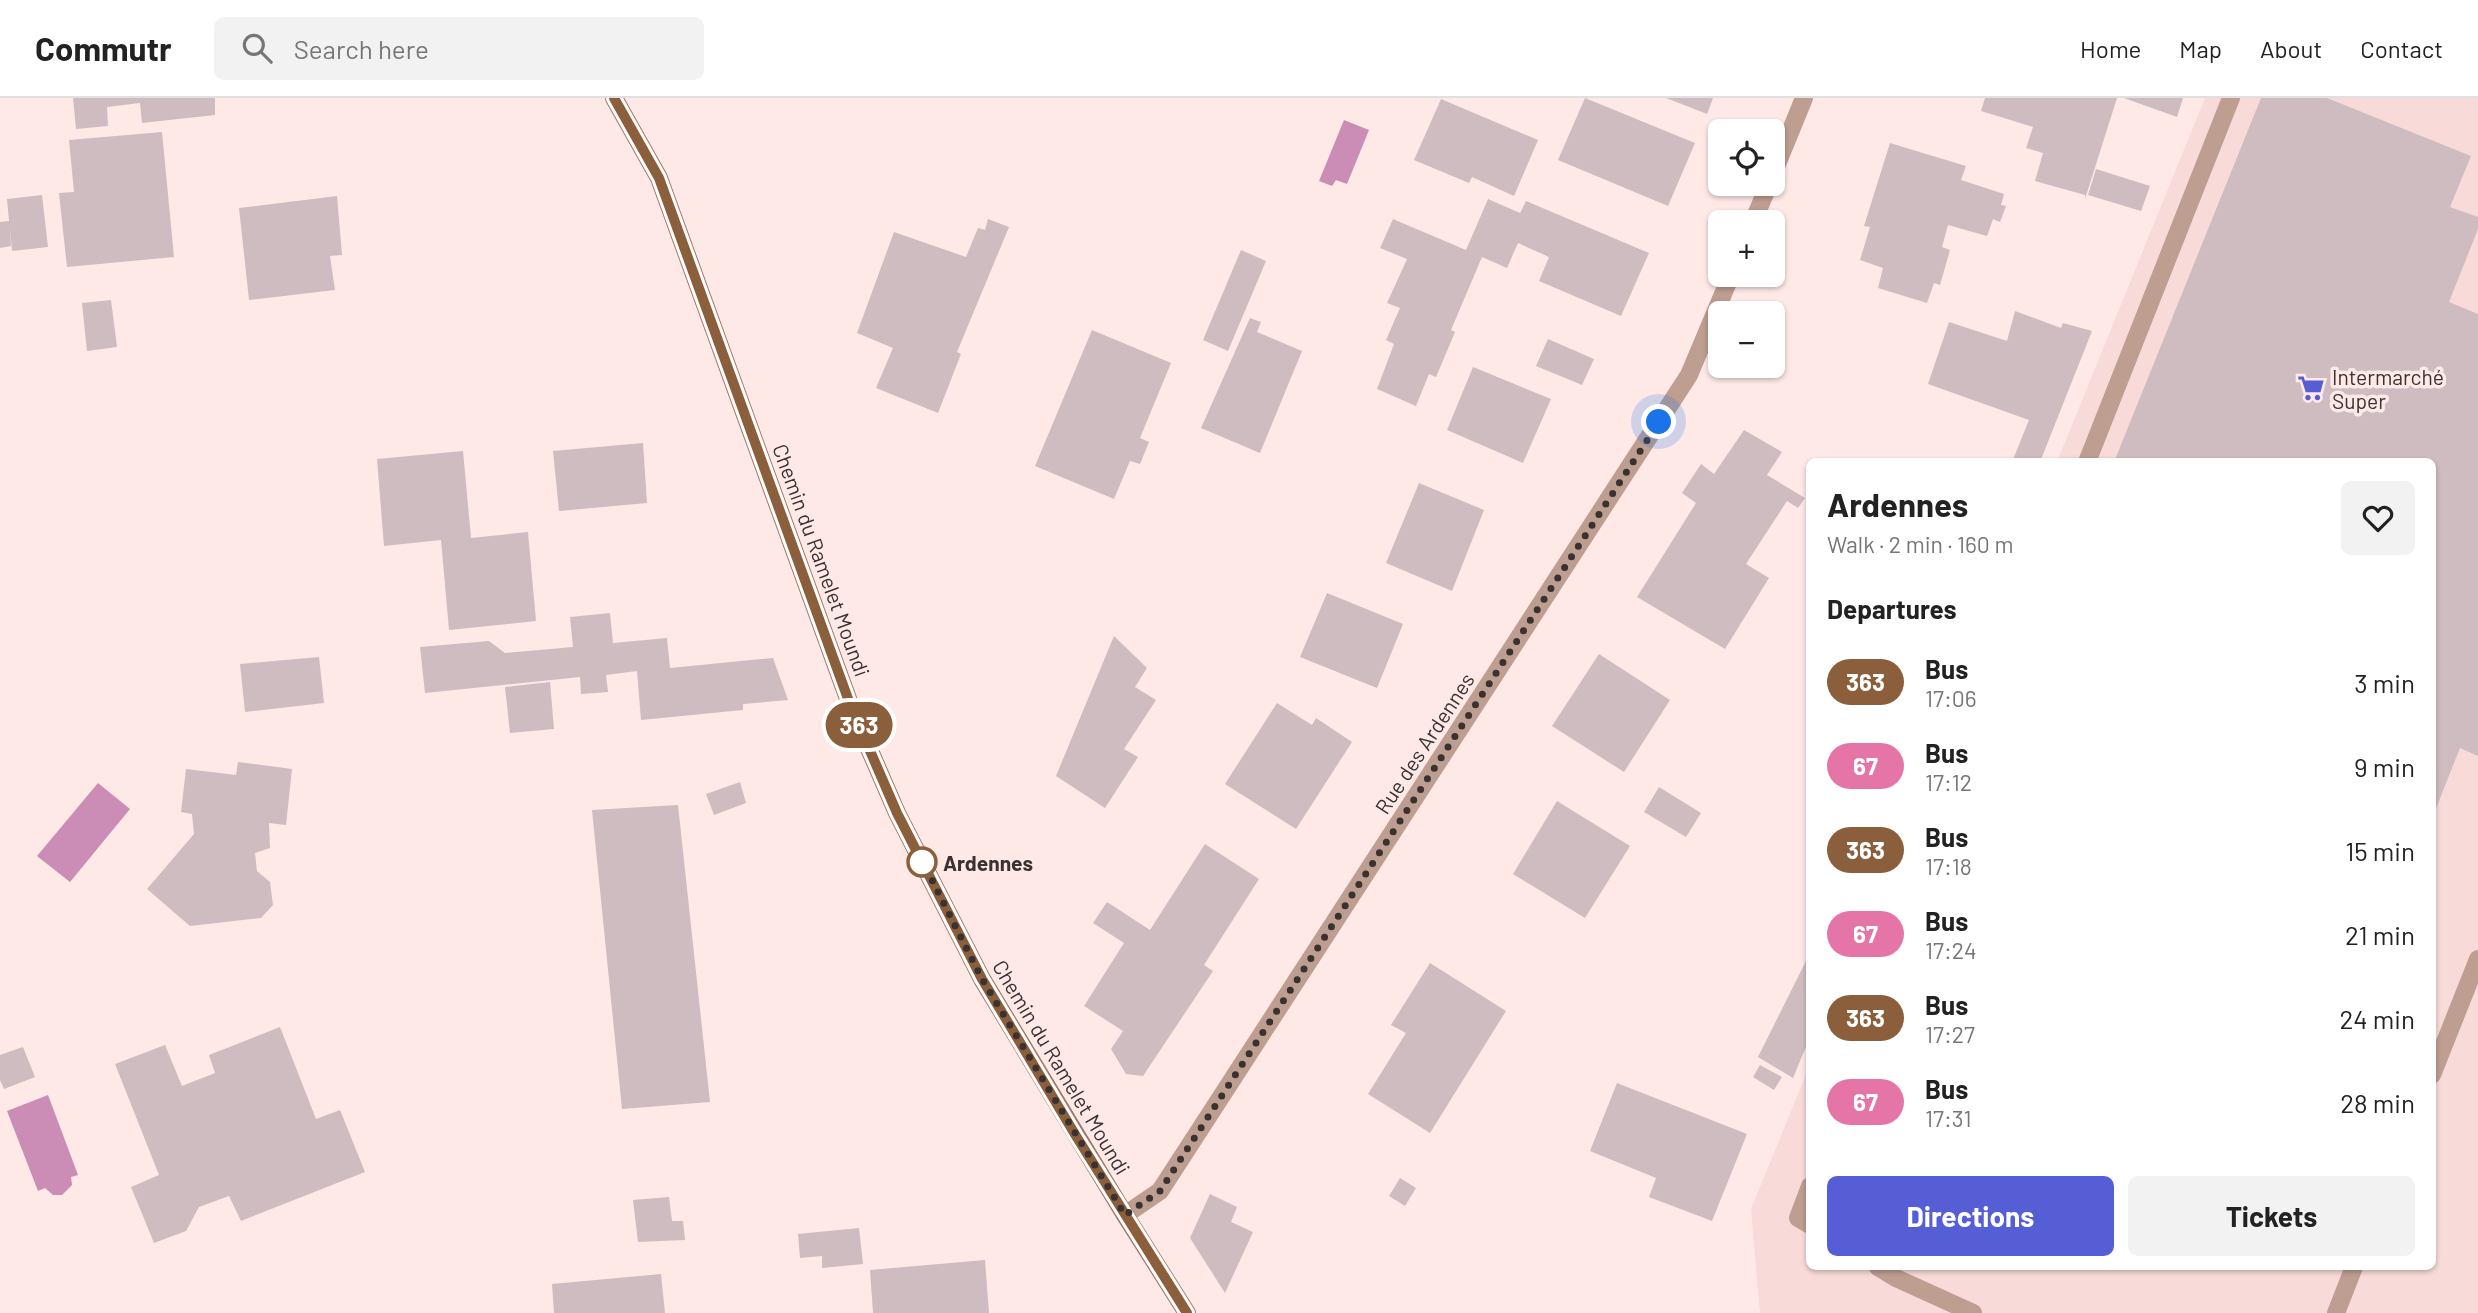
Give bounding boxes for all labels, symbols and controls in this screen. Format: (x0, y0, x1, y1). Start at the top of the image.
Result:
search box (214, 17, 704, 80)
text: Commutr (35, 28, 172, 68)
icon: search (238, 29, 276, 67)
text: Search here (294, 33, 429, 64)
text: Home (2080, 34, 2141, 63)
text: Map (2179, 34, 2222, 63)
text: About (2260, 34, 2322, 63)
text: Contact (2360, 34, 2443, 63)
map controls (1708, 119, 1785, 378)
button: locate (1708, 119, 1785, 196)
button: + (1708, 210, 1785, 287)
button: − (1708, 301, 1785, 378)
place label: Intermarché Super (2332, 364, 2444, 413)
supermarket icon: Intermarché Super (2296, 373, 2326, 403)
your location (1641, 404, 1676, 439)
street label: Chemin du Ramelet Moundi (768, 440, 876, 680)
button: heart (2341, 481, 2415, 555)
text: Ardennes (1827, 484, 1968, 524)
text: Walk · 2 min · 160 m (1827, 530, 2013, 558)
text: Departures (1827, 593, 1957, 624)
text: Bus (1925, 653, 1968, 684)
text: 363 (1846, 667, 1885, 696)
text: 3 min (2354, 667, 2415, 698)
street label: Rue des Ardennes (1369, 668, 1479, 818)
text: 17:06 (1925, 684, 1977, 712)
line badge: 363 (819, 702, 899, 748)
text: 363 (840, 710, 878, 739)
text: Bus (1925, 737, 1968, 768)
text: 67 (1853, 751, 1878, 780)
text: 9 min (2354, 751, 2415, 782)
text: 17:12 (1925, 768, 1972, 796)
text: Bus (1925, 821, 1968, 852)
text: 363 (1846, 835, 1885, 864)
text: 15 min (2345, 835, 2415, 866)
marker: Ardennes (907, 847, 937, 877)
place label: Ardennes (943, 850, 1033, 875)
text: 17:18 (1925, 852, 1972, 880)
text: Bus (1925, 905, 1968, 936)
text: 67 (1853, 919, 1878, 948)
text: 21 min (2345, 919, 2415, 950)
text: 17:24 (1925, 936, 1977, 964)
street label: Chemin du Ramelet Moundi (988, 955, 1136, 1179)
text: Bus (1925, 989, 1968, 1020)
text: 363 (1846, 1003, 1885, 1032)
text: 24 min (2339, 1003, 2415, 1034)
text: 17:27 (1925, 1020, 1975, 1048)
text: Bus (1925, 1073, 1968, 1104)
text: 67 (1853, 1087, 1878, 1116)
text: 28 min (2340, 1087, 2415, 1118)
text: 17:31 (1925, 1104, 1971, 1132)
button: Directions (1827, 1176, 2114, 1256)
button: Tickets (2128, 1176, 2415, 1256)

